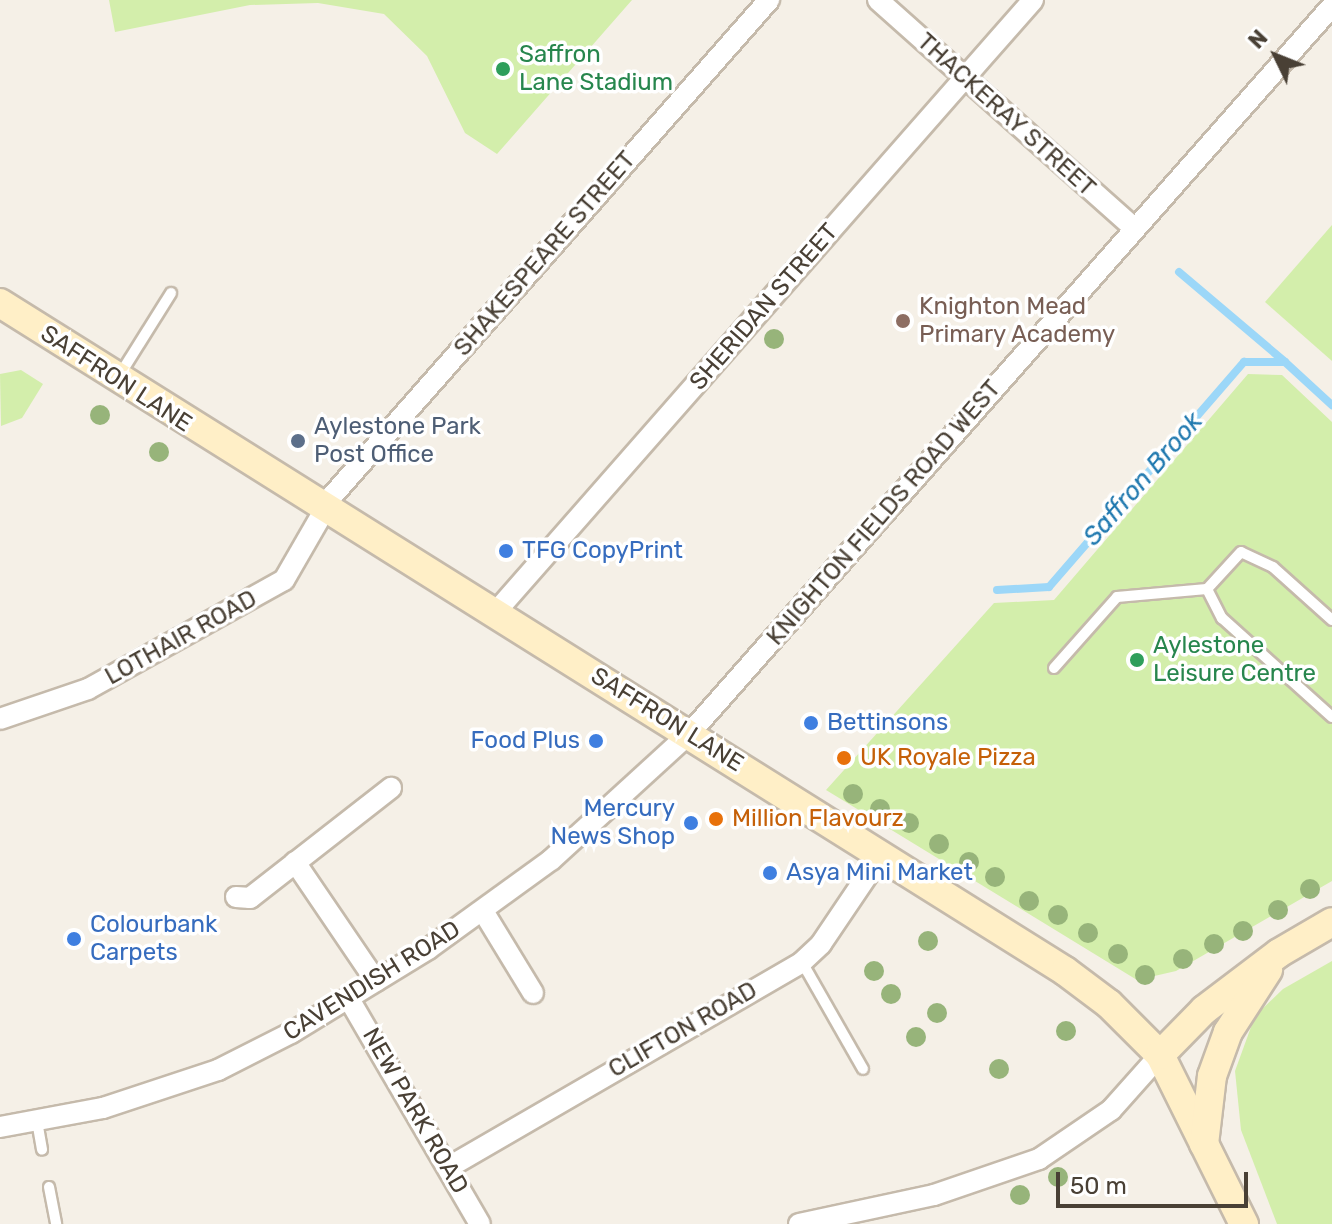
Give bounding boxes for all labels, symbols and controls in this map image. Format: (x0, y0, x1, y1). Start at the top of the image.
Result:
north arrow (1236, 16, 1316, 96)
text: N (1243, 24, 1273, 54)
street label: THACKERAY STREET (911, 27, 1101, 203)
place label: Saffron Lane Stadium (519, 41, 673, 97)
marker: Saffron Lane Stadium (494, 60, 512, 78)
street label: SHAKESPEARE STREET (448, 146, 642, 362)
street label: SHERIDAN STREET (684, 218, 844, 396)
place label: Knighton Mead Primary Academy (919, 293, 1117, 349)
marker: Knighton Mead Primary Academy (894, 312, 912, 330)
street label: SAFFRON LANE (35, 320, 197, 438)
street label: KNIGHTON FIELDS ROAD WEST (761, 375, 1007, 651)
water label: Saffron Brook (1077, 406, 1209, 552)
place label: Aylestone Park Post Office (314, 413, 481, 469)
marker: Aylestone Park Post Office (289, 432, 307, 450)
place label: TFG CopyPrint (522, 537, 683, 565)
marker: TFG CopyPrint (497, 542, 515, 560)
street label: LOTHAIR ROAD (100, 585, 262, 691)
place label: Aylestone Leisure Centre (1153, 632, 1316, 688)
marker: Aylestone Leisure Centre (1128, 651, 1146, 669)
street label: SAFFRON LANE (586, 662, 748, 778)
place label: Bettinsons (827, 709, 948, 737)
marker: Bettinsons (802, 714, 820, 732)
place label: Food Plus (471, 727, 580, 755)
marker: Food Plus (587, 732, 605, 750)
place label: UK Royale Pizza (860, 744, 1036, 772)
marker: UK Royale Pizza (835, 749, 853, 767)
place label: Mercury News Shop (551, 795, 675, 851)
place label: Million Flavourz (732, 805, 904, 833)
marker: Million Flavourz (707, 810, 725, 828)
marker: Mercury News Shop (682, 814, 700, 832)
place label: Asya Mini Market (786, 859, 973, 887)
marker: Asya Mini Market (761, 864, 779, 882)
place label: Colourbank Carpets (90, 911, 217, 967)
street label: CAVENDISH ROAD (278, 915, 466, 1047)
marker: Colourbank Carpets (65, 930, 83, 948)
street label: CLIFTON ROAD (604, 976, 762, 1084)
street label: NEW PARK ROAD (356, 1023, 474, 1199)
scale bar (1060, 1156, 1252, 1206)
text: 50 m (1070, 1172, 1127, 1200)

